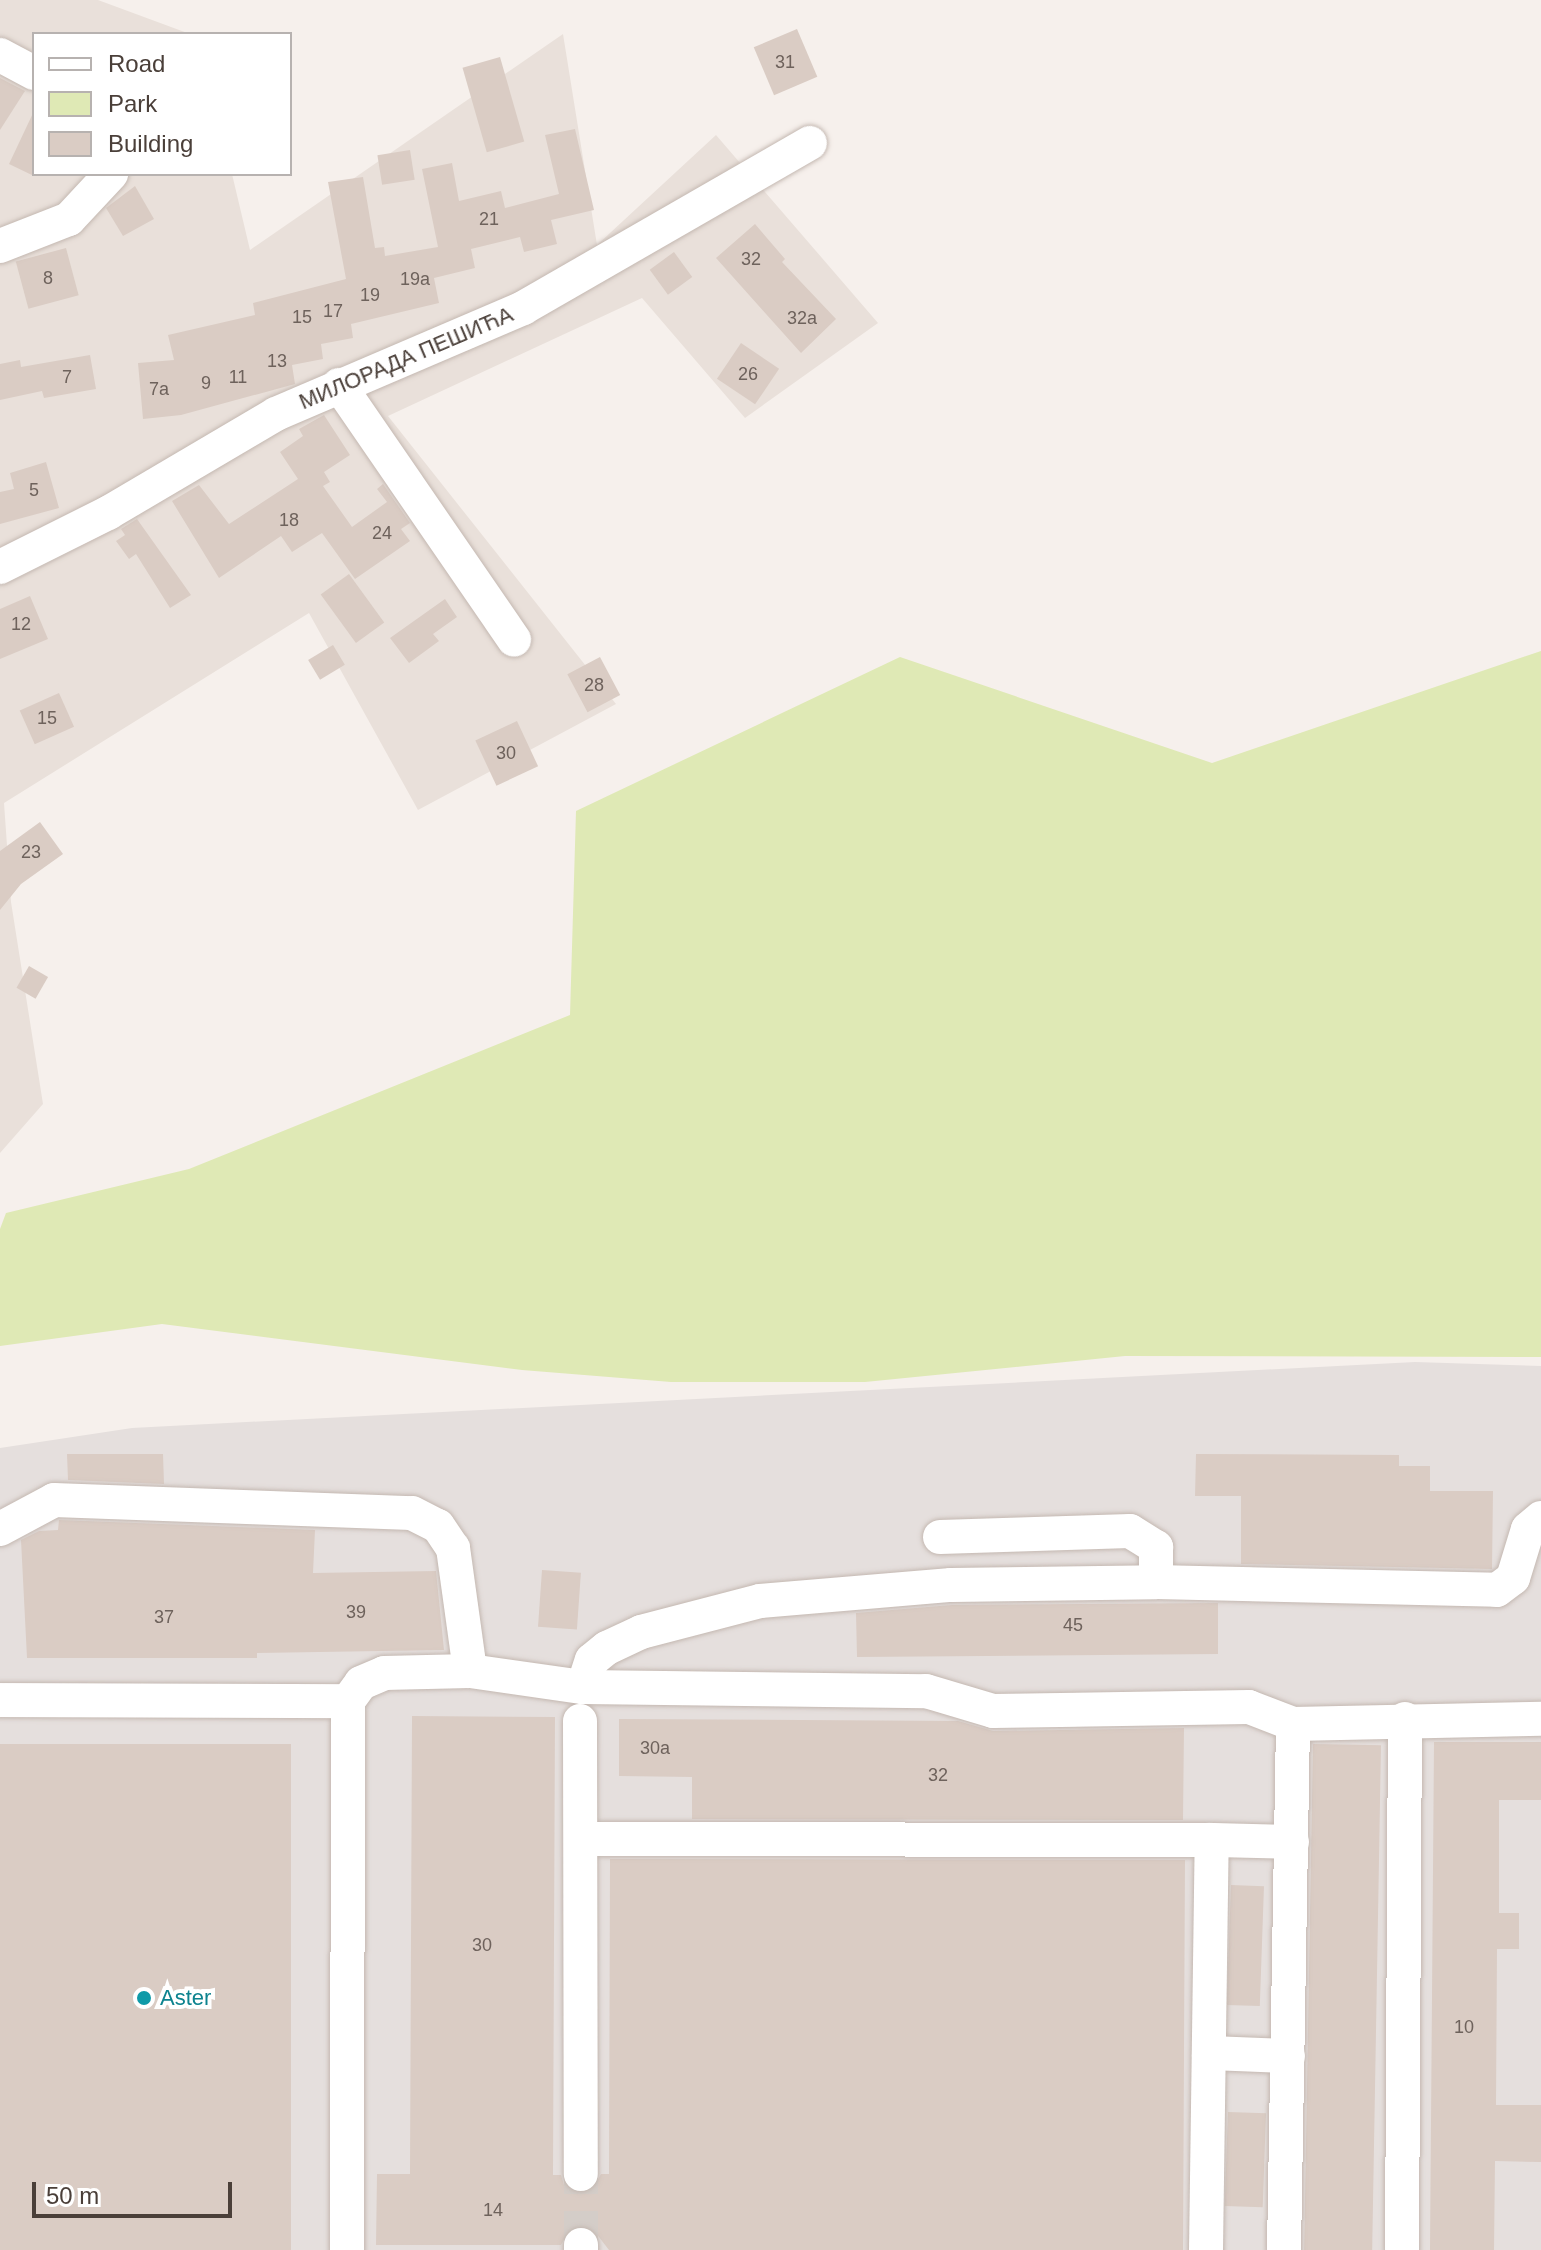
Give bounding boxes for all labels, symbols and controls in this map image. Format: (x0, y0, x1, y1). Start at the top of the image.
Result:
legend (32, 32, 292, 176)
text: Road (108, 50, 165, 77)
house number: 31 (775, 51, 795, 73)
text: Park (108, 90, 157, 117)
text: Building (108, 130, 193, 157)
house number: 21 (479, 208, 499, 230)
house number: 32 (741, 248, 761, 270)
house number: 8 (43, 267, 53, 289)
house number: 19a (400, 268, 430, 290)
house number: 19 (360, 284, 380, 306)
house number: 17 (323, 300, 343, 322)
street label: МИЛОРАДА ПЕШИЋА (295, 301, 517, 415)
house number: 15 (292, 306, 312, 328)
house number: 32a (787, 307, 817, 329)
house number: 13 (267, 350, 287, 372)
house number: 26 (738, 363, 758, 385)
house number: 7 (62, 366, 72, 388)
house number: 11 (229, 366, 247, 388)
house number: 9 (201, 372, 211, 394)
house number: 7a (149, 378, 169, 400)
house number: 5 (29, 479, 39, 501)
house number: 18 (279, 509, 299, 531)
house number: 24 (372, 522, 392, 544)
house number: 12 (11, 613, 31, 635)
house number: 28 (584, 674, 604, 696)
house number: 15 (37, 707, 57, 729)
house number: 30 (496, 742, 516, 764)
house number: 23 (21, 841, 41, 863)
house number: 39 (346, 1601, 366, 1623)
house number: 37 (154, 1606, 174, 1628)
house number: 45 (1063, 1614, 1083, 1636)
house number: 30a (640, 1737, 670, 1759)
house number: 32 (928, 1764, 948, 1786)
house number: 30 (472, 1934, 492, 1956)
place label: Aster (160, 1985, 211, 2011)
marker: Aster (135, 1989, 153, 2007)
house number: 10 (1454, 2016, 1474, 2038)
scale bar (36, 2166, 236, 2216)
text: 50 m (46, 2182, 99, 2209)
house number: 14 (483, 2199, 503, 2221)

